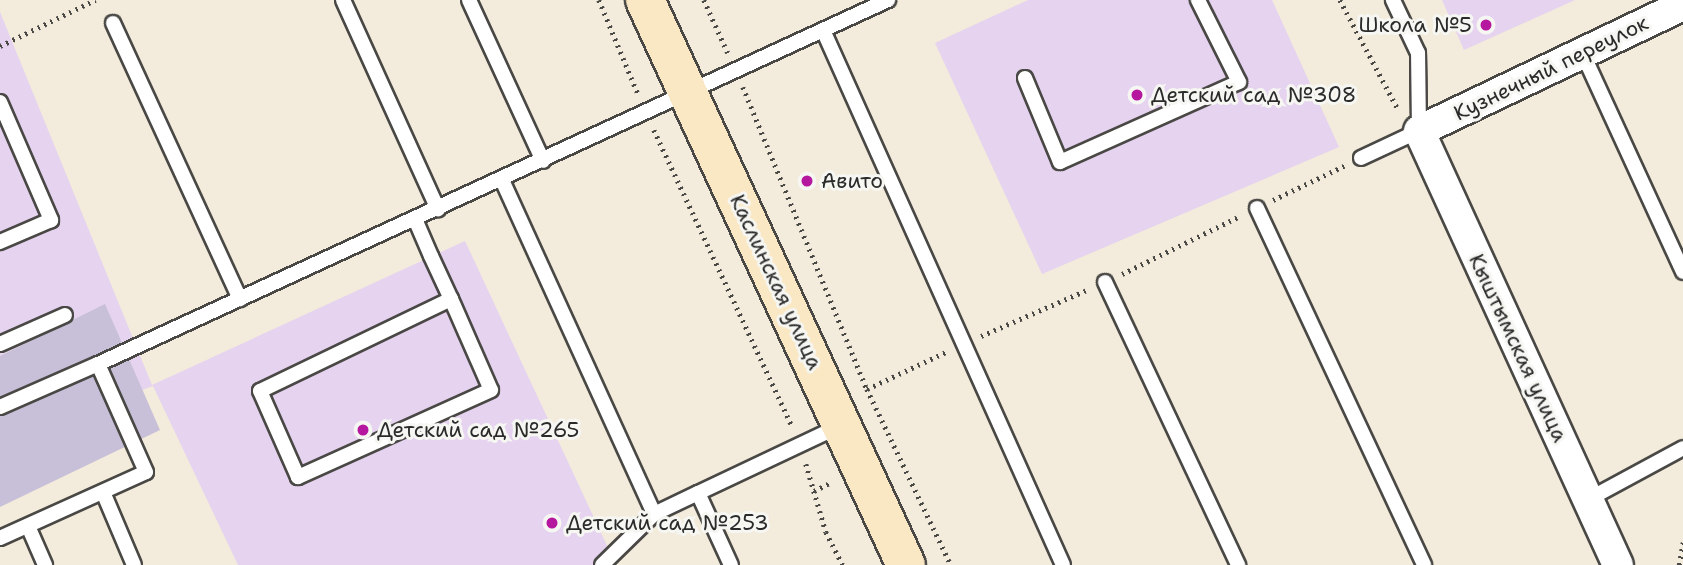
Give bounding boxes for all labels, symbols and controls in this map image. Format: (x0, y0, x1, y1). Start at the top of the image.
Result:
street label: Кузнечный переулок (1450, 10, 1652, 126)
place label: Школа №5 (1359, 12, 1472, 38)
marker: Школа №5 (1478, 17, 1494, 33)
place label: Детский сад №308 (1151, 82, 1356, 108)
marker: Детский сад №308 (1129, 87, 1145, 103)
place label: Авито (821, 168, 883, 194)
marker: Авито (799, 173, 815, 189)
street label: Каслинская улица (724, 190, 828, 374)
street label: Кыштымская улица (1463, 250, 1573, 446)
place label: Детский сад №265 (377, 417, 579, 443)
marker: Детский сад №265 (355, 422, 371, 438)
place label: Детский сад №253 (566, 510, 769, 536)
marker: Детский сад №253 (544, 515, 560, 531)

